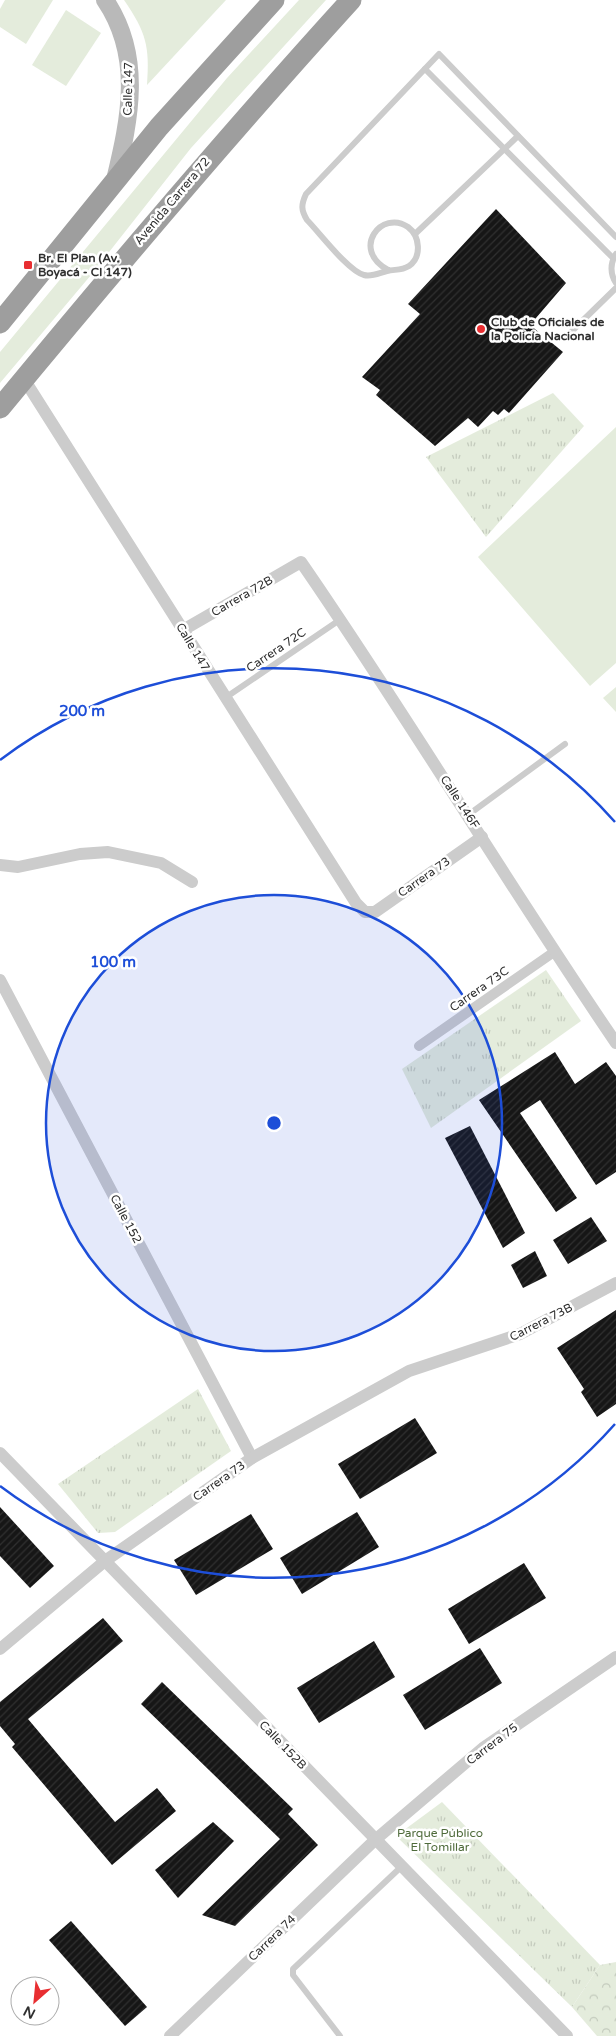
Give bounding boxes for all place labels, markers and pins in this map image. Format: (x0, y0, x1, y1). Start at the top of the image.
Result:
place label: Br. El Plan (Av. Boyacá - Cl 147) (38, 251, 132, 280)
marker: Br. El Plan (Av. Boyacá - Cl 147) (22, 259, 34, 271)
place label: Club de Oficiales de la Policía Nacional (491, 315, 605, 343)
marker: Club de Oficiales de la Policía Nacional (475, 323, 487, 335)
centre of rings (265, 1114, 283, 1132)

